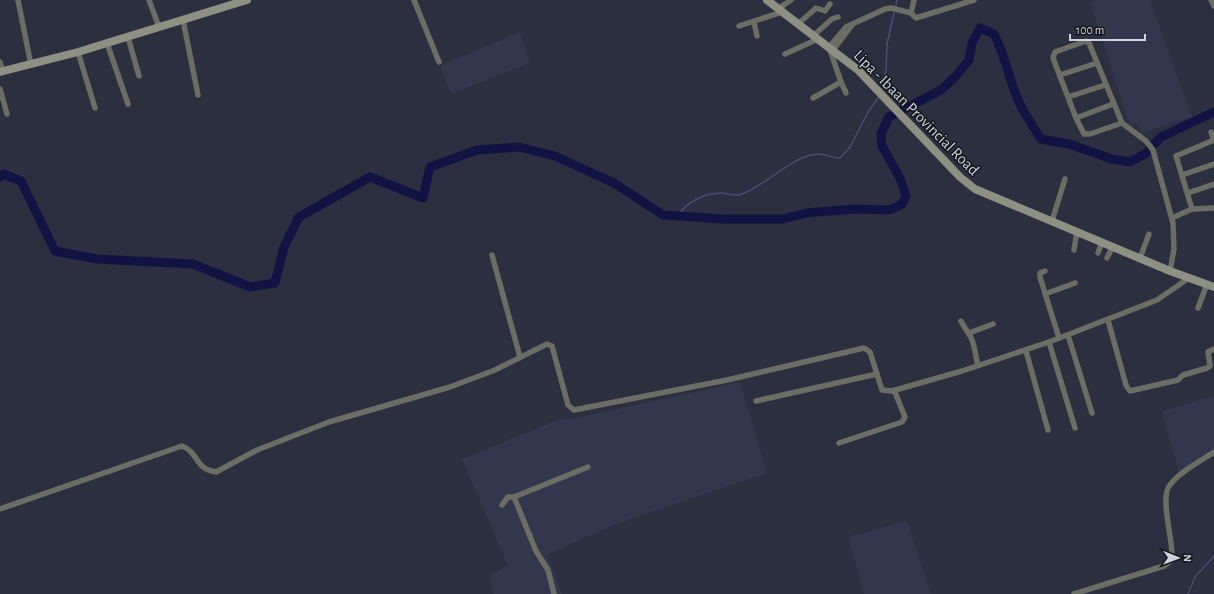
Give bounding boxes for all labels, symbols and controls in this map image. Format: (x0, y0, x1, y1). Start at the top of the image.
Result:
scale bar (1070, 16, 1145, 42)
text: 100 m (1076, 24, 1104, 36)
street label: Lipa - Ibaan Provincial Road (851, 47, 982, 178)
north arrow (1158, 538, 1198, 578)
text: N (1182, 554, 1193, 562)

